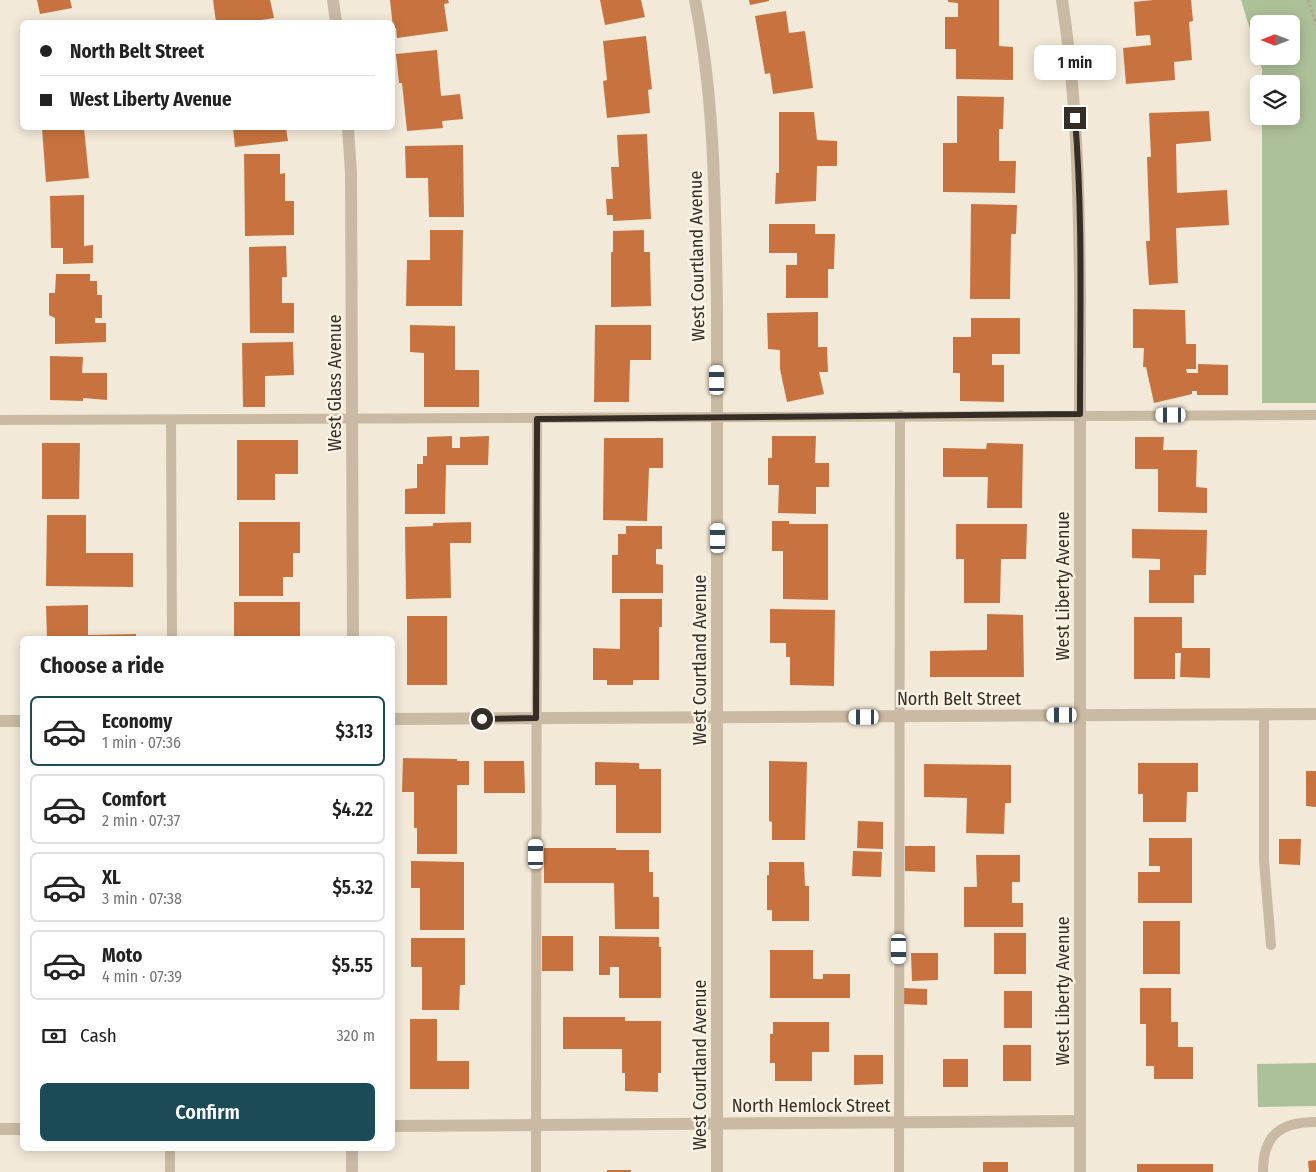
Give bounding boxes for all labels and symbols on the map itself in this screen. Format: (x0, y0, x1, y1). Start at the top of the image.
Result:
north arrow (1250, 15, 1300, 65)
callout: 1 min (1034, 46, 1116, 80)
route end (1064, 107, 1086, 129)
street label: West Courtland Avenue (685, 170, 709, 341)
street label: West Glass Avenue (324, 314, 346, 452)
car (709, 365, 724, 395)
car (1156, 408, 1186, 423)
street label: West Liberty Avenue (1052, 511, 1074, 661)
car (710, 523, 725, 553)
street label: West Courtland Avenue (689, 575, 711, 745)
street label: North Belt Street (897, 688, 1021, 710)
route start (471, 708, 493, 730)
car (1047, 708, 1077, 723)
car (849, 710, 879, 725)
car (528, 839, 543, 869)
street label: West Liberty Avenue (1052, 916, 1074, 1066)
car (891, 934, 906, 964)
street label: West Courtland Avenue (689, 980, 711, 1150)
street label: North Hemlock Street (732, 1095, 890, 1117)

